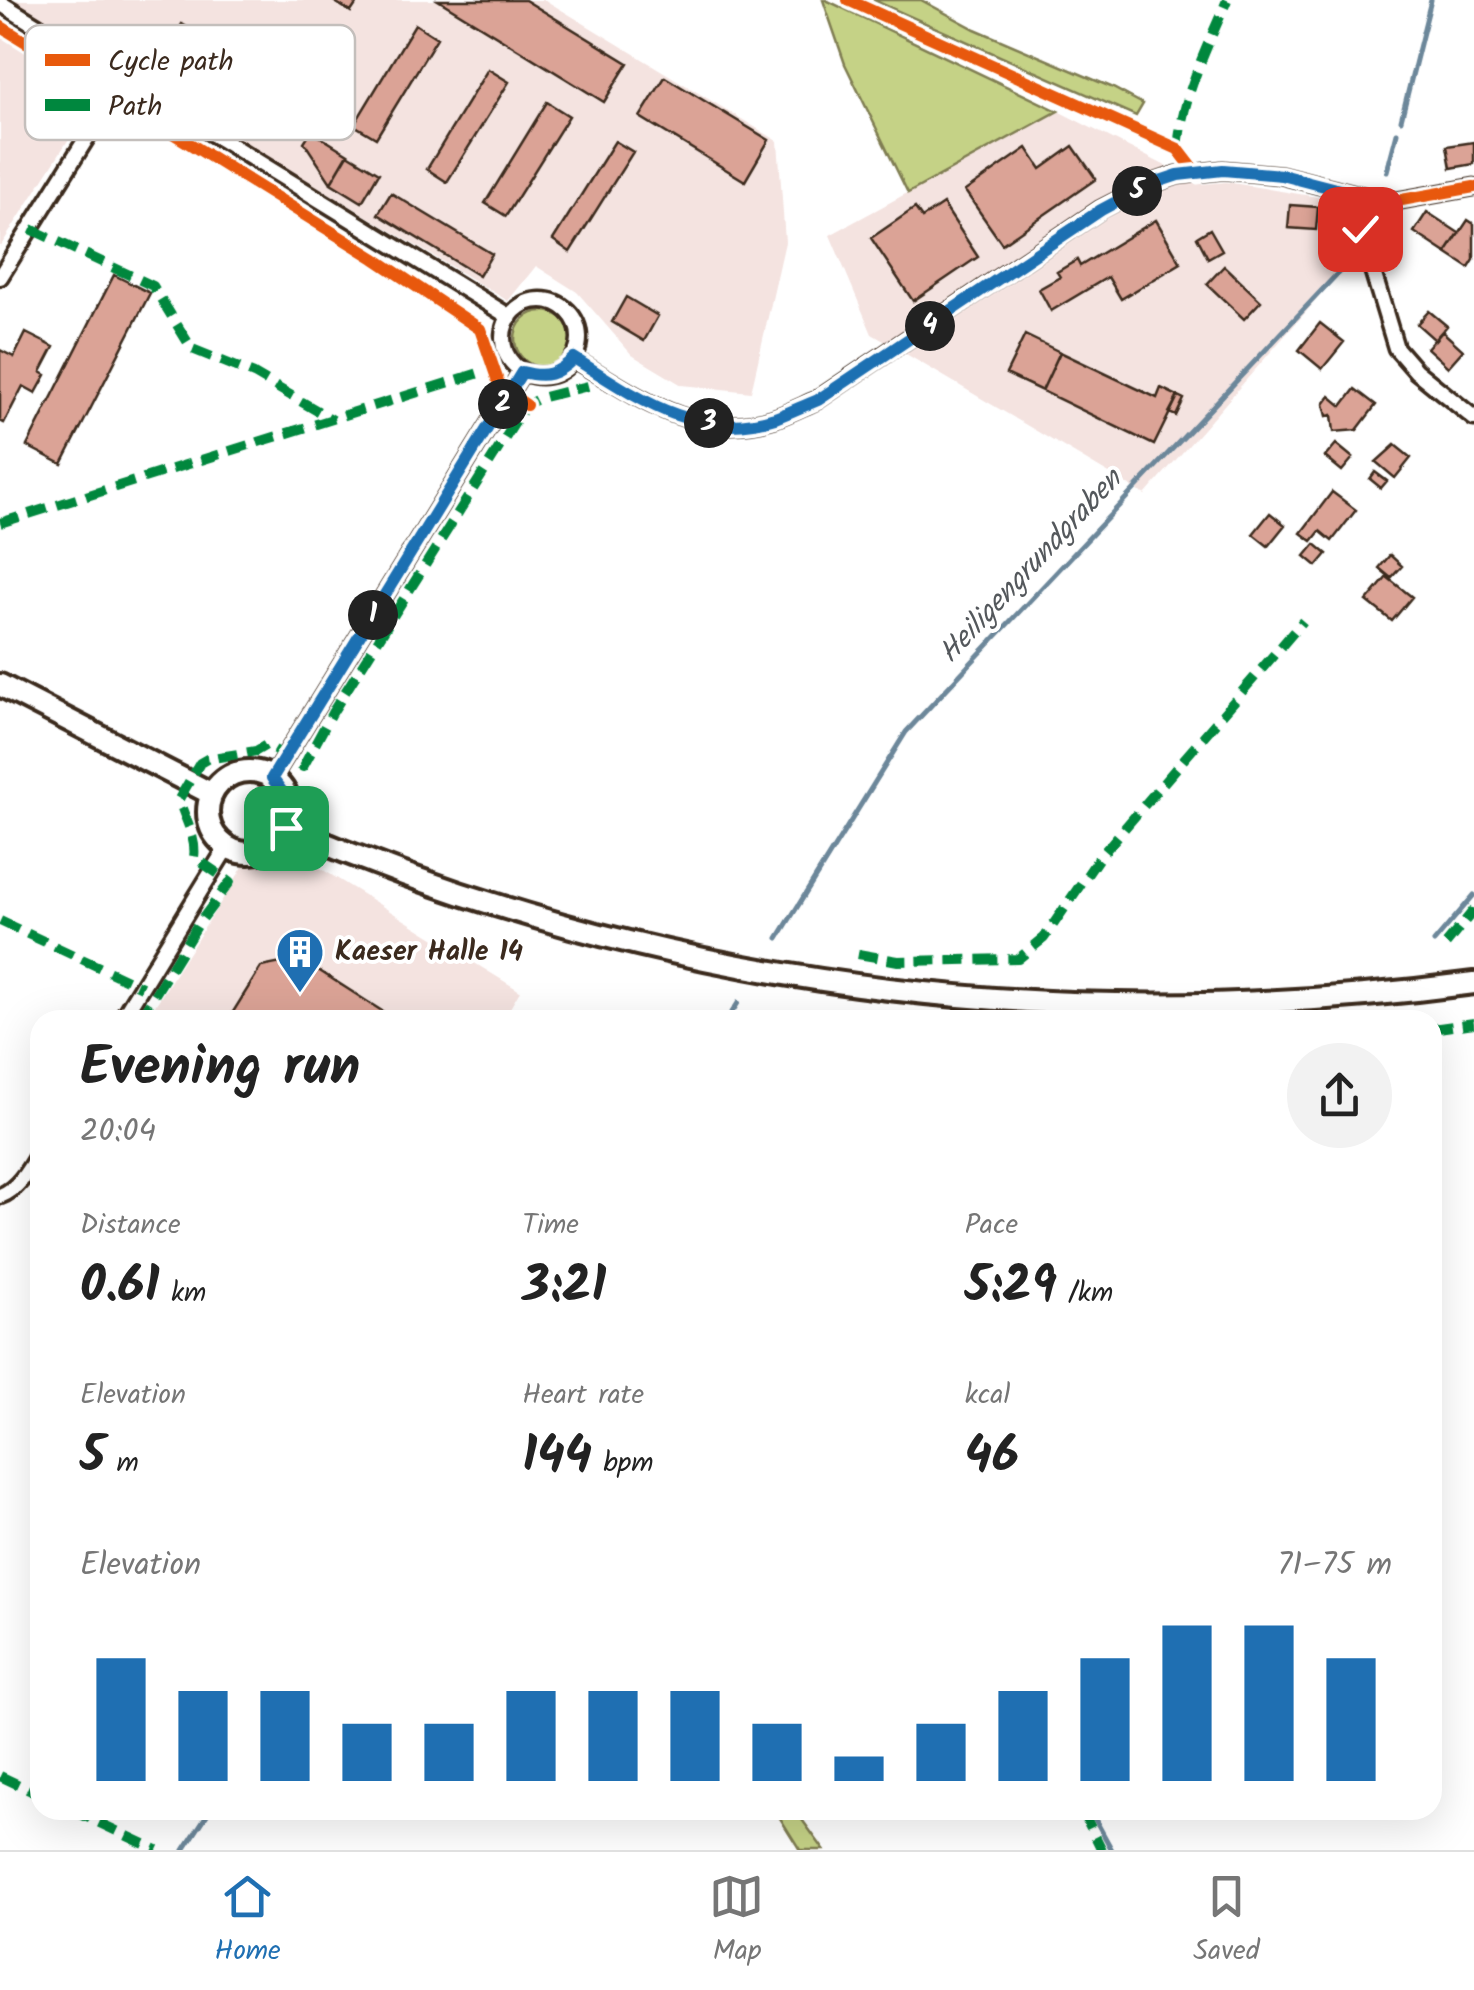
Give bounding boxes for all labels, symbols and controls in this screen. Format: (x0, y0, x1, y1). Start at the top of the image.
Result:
legend (25, 25, 355, 140)
text: Cycle path (108, 40, 233, 85)
text: Path (108, 85, 162, 130)
pin: 5 (1112, 166, 1162, 216)
text: 5 (1130, 168, 1144, 213)
pin (1318, 187, 1403, 272)
icon: check (1333, 202, 1388, 257)
pin: 4 (905, 301, 955, 351)
text: 4 (922, 303, 938, 348)
pin: 2 (478, 379, 528, 429)
text: 2 (495, 381, 511, 426)
pin: 3 (684, 398, 734, 448)
text: 3 (701, 400, 717, 445)
water label: Heiligengrundgraben (928, 457, 1136, 676)
pin: 1 (348, 590, 398, 640)
text: 1 (369, 592, 377, 637)
pin (244, 786, 329, 871)
icon: arrive (259, 801, 314, 856)
building icon: Kaeser Halle 14 (274, 926, 326, 994)
place label: Kaeser Halle 14 (335, 930, 523, 975)
text: Evening run (80, 1026, 360, 1113)
button: share (1287, 1043, 1392, 1148)
text: 20:04 (80, 1107, 156, 1158)
text: Distance (80, 1203, 181, 1248)
text: Time (522, 1203, 579, 1248)
text: Pace (965, 1203, 1018, 1248)
text: 0.61 (80, 1248, 160, 1328)
text: 3:21 (522, 1248, 606, 1328)
text: 5:29 (965, 1248, 1057, 1328)
text: km (160, 1271, 206, 1316)
text: /km (1057, 1271, 1113, 1316)
text: Elevation (80, 1373, 186, 1418)
text: Heart rate (522, 1373, 644, 1418)
text: kcal (965, 1373, 1010, 1418)
text: 5 (80, 1418, 105, 1498)
text: 144 (522, 1418, 592, 1498)
text: 46 (965, 1418, 1019, 1498)
text: m (105, 1441, 139, 1486)
text: bpm (592, 1441, 654, 1486)
text: Elevation (80, 1540, 201, 1591)
text: 71–75 m (1277, 1540, 1392, 1591)
tab: Home (214, 1869, 281, 1974)
tab: Map (709, 1869, 764, 1974)
tab: Saved (1193, 1869, 1260, 1974)

